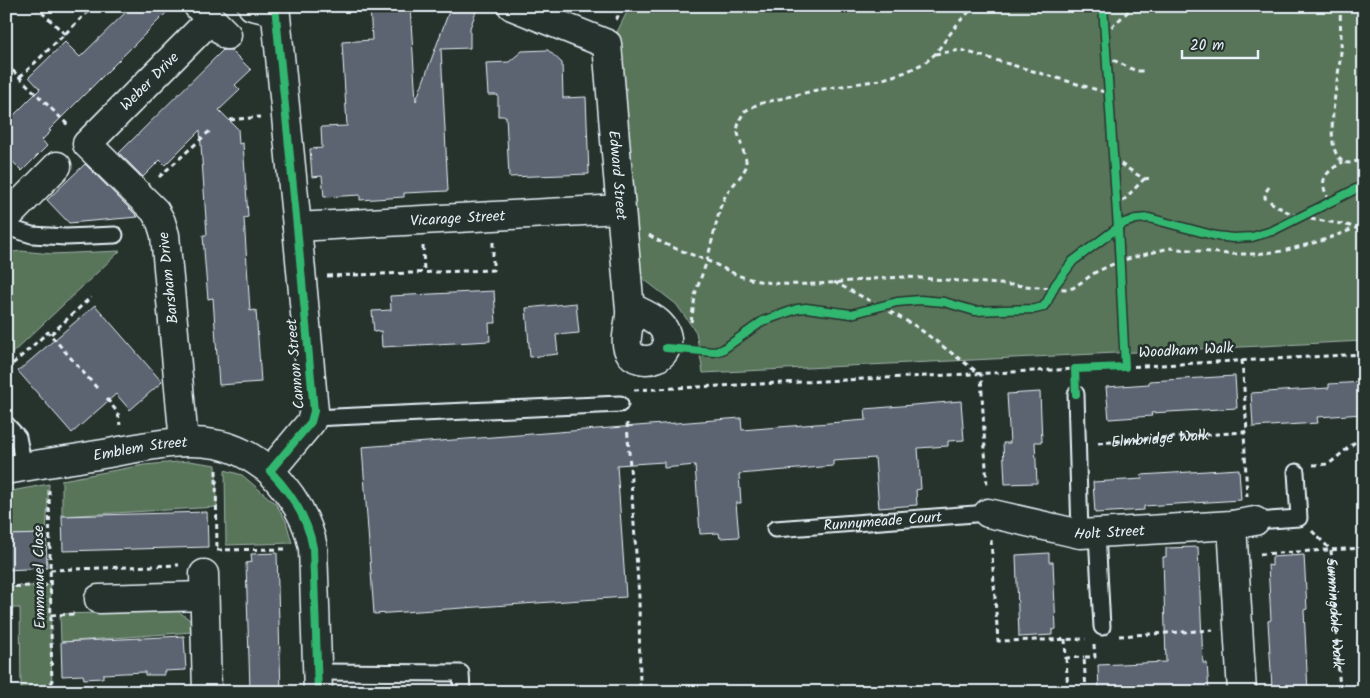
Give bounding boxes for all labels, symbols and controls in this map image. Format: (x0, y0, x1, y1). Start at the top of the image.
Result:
scale bar (1182, 28, 1259, 60)
text: 20 m (1190, 34, 1224, 58)
street label: Weber Drive (115, 46, 185, 117)
street label: Edward Street (601, 130, 633, 221)
street label: Vicarage Street (410, 204, 506, 234)
street label: Barsham Drive (152, 231, 186, 325)
street label: Cannon Street (280, 317, 312, 410)
street label: Woodham Walk (1138, 336, 1235, 365)
street label: Elmbridge Walk (1110, 424, 1211, 455)
street label: Emblem Street (91, 431, 188, 468)
street label: Runnymeade Court (823, 505, 943, 538)
street label: Holt Street (1072, 519, 1146, 548)
street label: Emmanuel Close (27, 525, 53, 629)
street label: Sunningdale Walk (1319, 557, 1350, 670)

